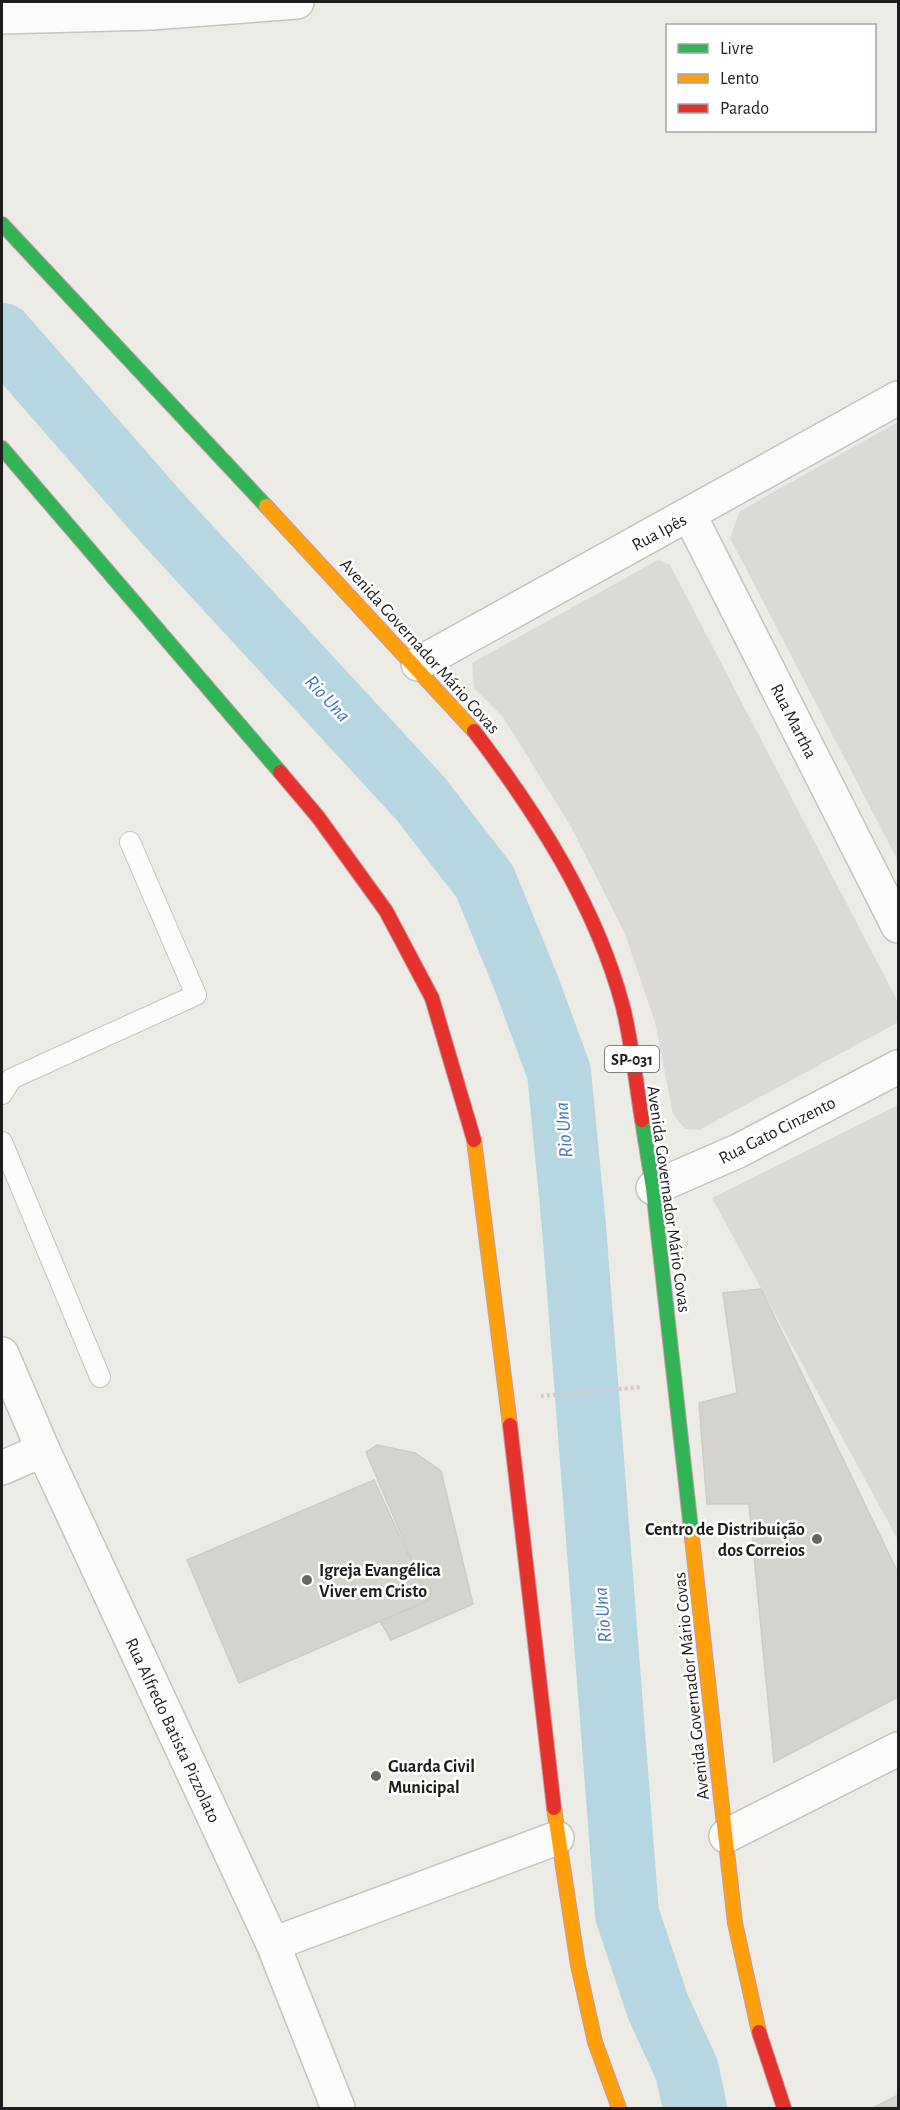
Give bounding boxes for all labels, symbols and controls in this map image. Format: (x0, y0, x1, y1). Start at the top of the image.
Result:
legend (666, 24, 876, 132)
text: Livre (720, 40, 754, 58)
text: Lento (720, 70, 759, 88)
text: Parado (720, 100, 769, 118)
street label: Rua Ipês (629, 511, 690, 555)
street label: Avenida Governador Mário Covas (336, 556, 503, 738)
water label: Rio Una (301, 671, 354, 726)
street label: Rua Martha (767, 681, 820, 762)
road number: SP-031 (605, 1046, 659, 1072)
street label: Avenida Governador Mário Covas (643, 1085, 693, 1314)
street label: Rua Gato Cinzento (716, 1094, 839, 1168)
water label: Rio Una (552, 1101, 576, 1159)
place label: Centro de Distribuição dos Correios (645, 1521, 805, 1560)
marker: Centro de Distribuição dos Correios (810, 1532, 824, 1546)
place label: Igreja Evangélica Viver em Cristo (319, 1562, 441, 1601)
street label: Avenida Governador Mário Covas (671, 1571, 713, 1801)
marker: Igreja Evangélica Viver em Cristo (300, 1573, 314, 1587)
water label: Rio Una (591, 1586, 615, 1644)
street label: Rua Alfredo Batista Pizzolato (121, 1635, 223, 1826)
place label: Guarda Civil Municipal (388, 1758, 475, 1797)
marker: Guarda Civil Municipal (369, 1769, 383, 1783)

